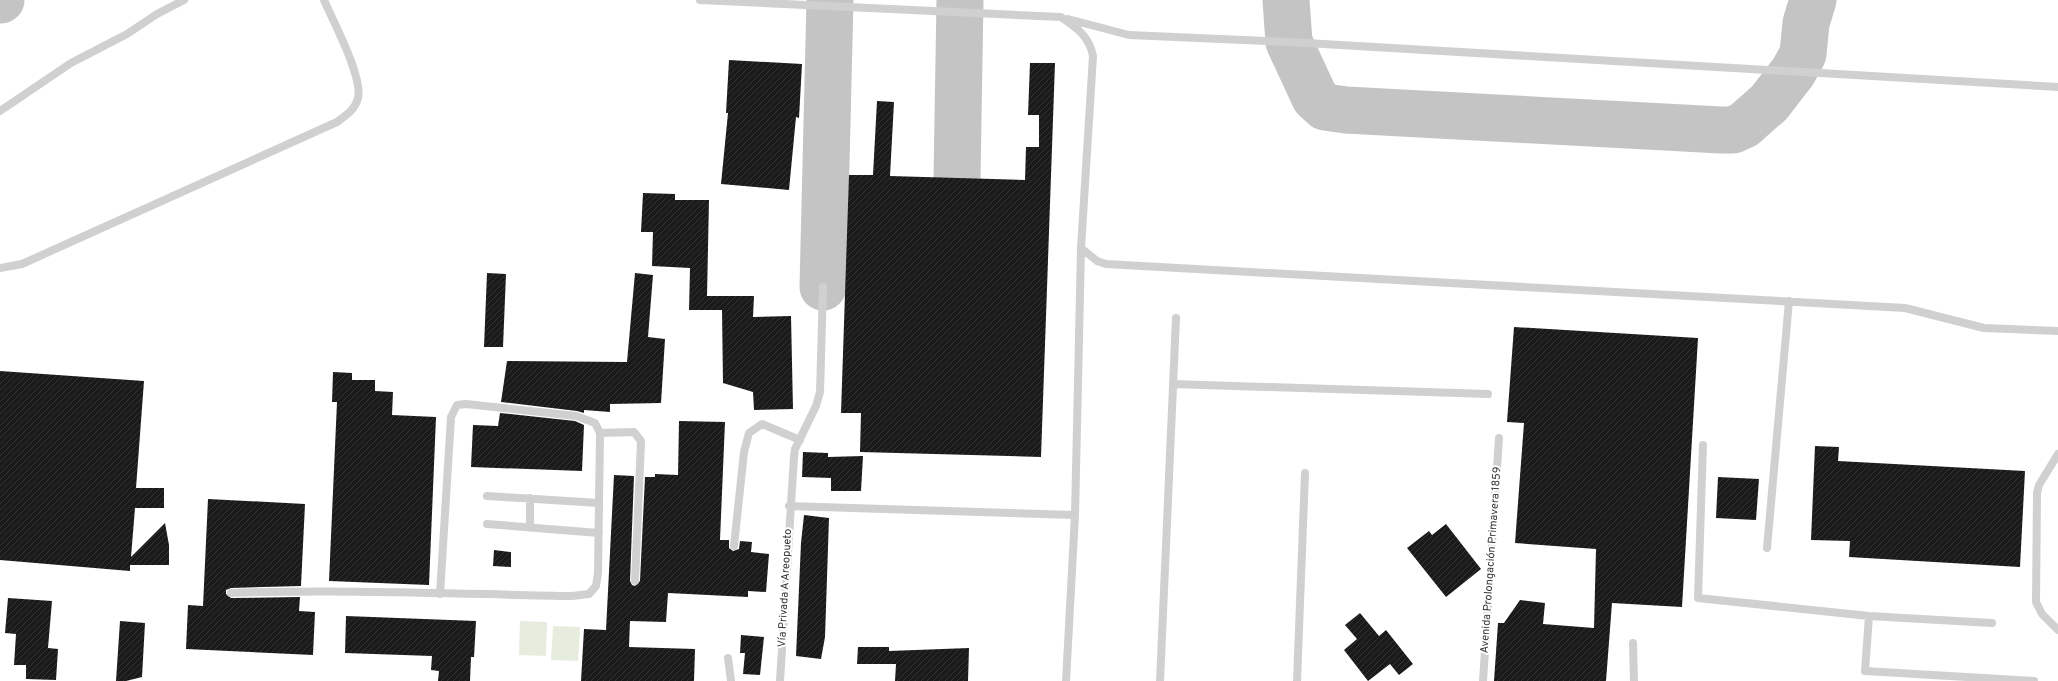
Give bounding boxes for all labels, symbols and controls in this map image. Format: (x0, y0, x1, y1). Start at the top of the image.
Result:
street label: Avenida Prolongación Primavera 1859 (1477, 466, 1505, 654)
street label: Vía Privada A Areopueto (775, 528, 795, 648)

